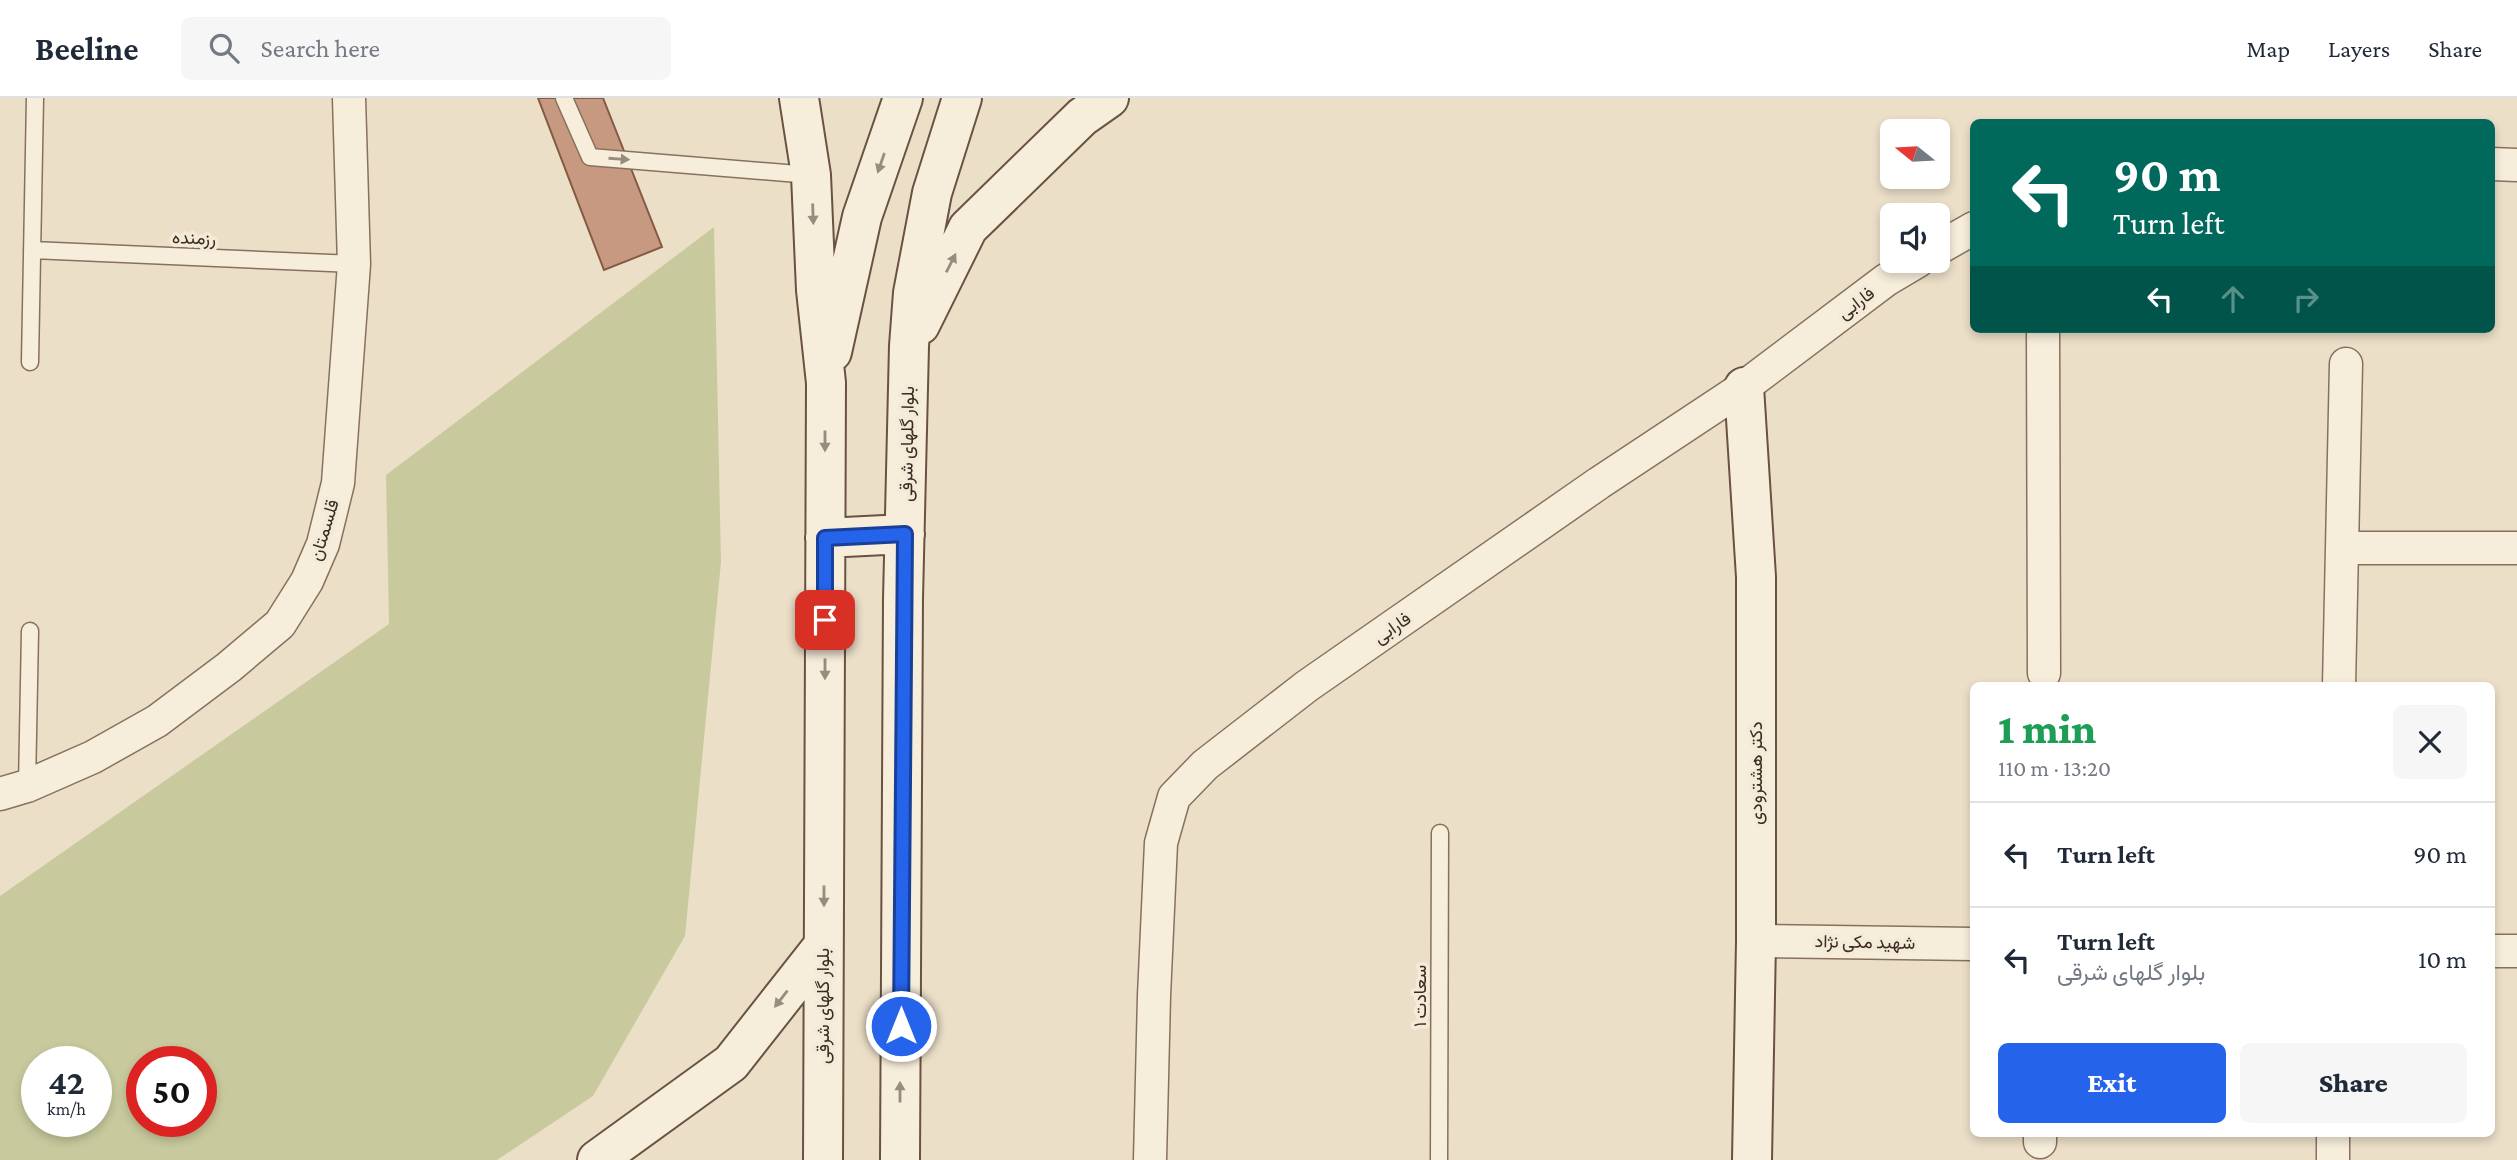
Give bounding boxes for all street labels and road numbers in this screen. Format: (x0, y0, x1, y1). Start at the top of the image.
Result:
street label: رزمنده (171, 227, 216, 250)
street label: فارابی (1834, 283, 1879, 324)
street label: بلوار گلهای شرقی (896, 386, 919, 502)
street label: قلسمتان (305, 497, 343, 563)
street label: فارابی (1370, 608, 1415, 649)
street label: دکتر هشترودی (1746, 721, 1767, 825)
street label: شهید مکی نژاد (1814, 931, 1915, 954)
street label: بلوار گلهای شرقی (813, 948, 834, 1064)
street label: سعادت ۱ (1410, 965, 1430, 1027)

